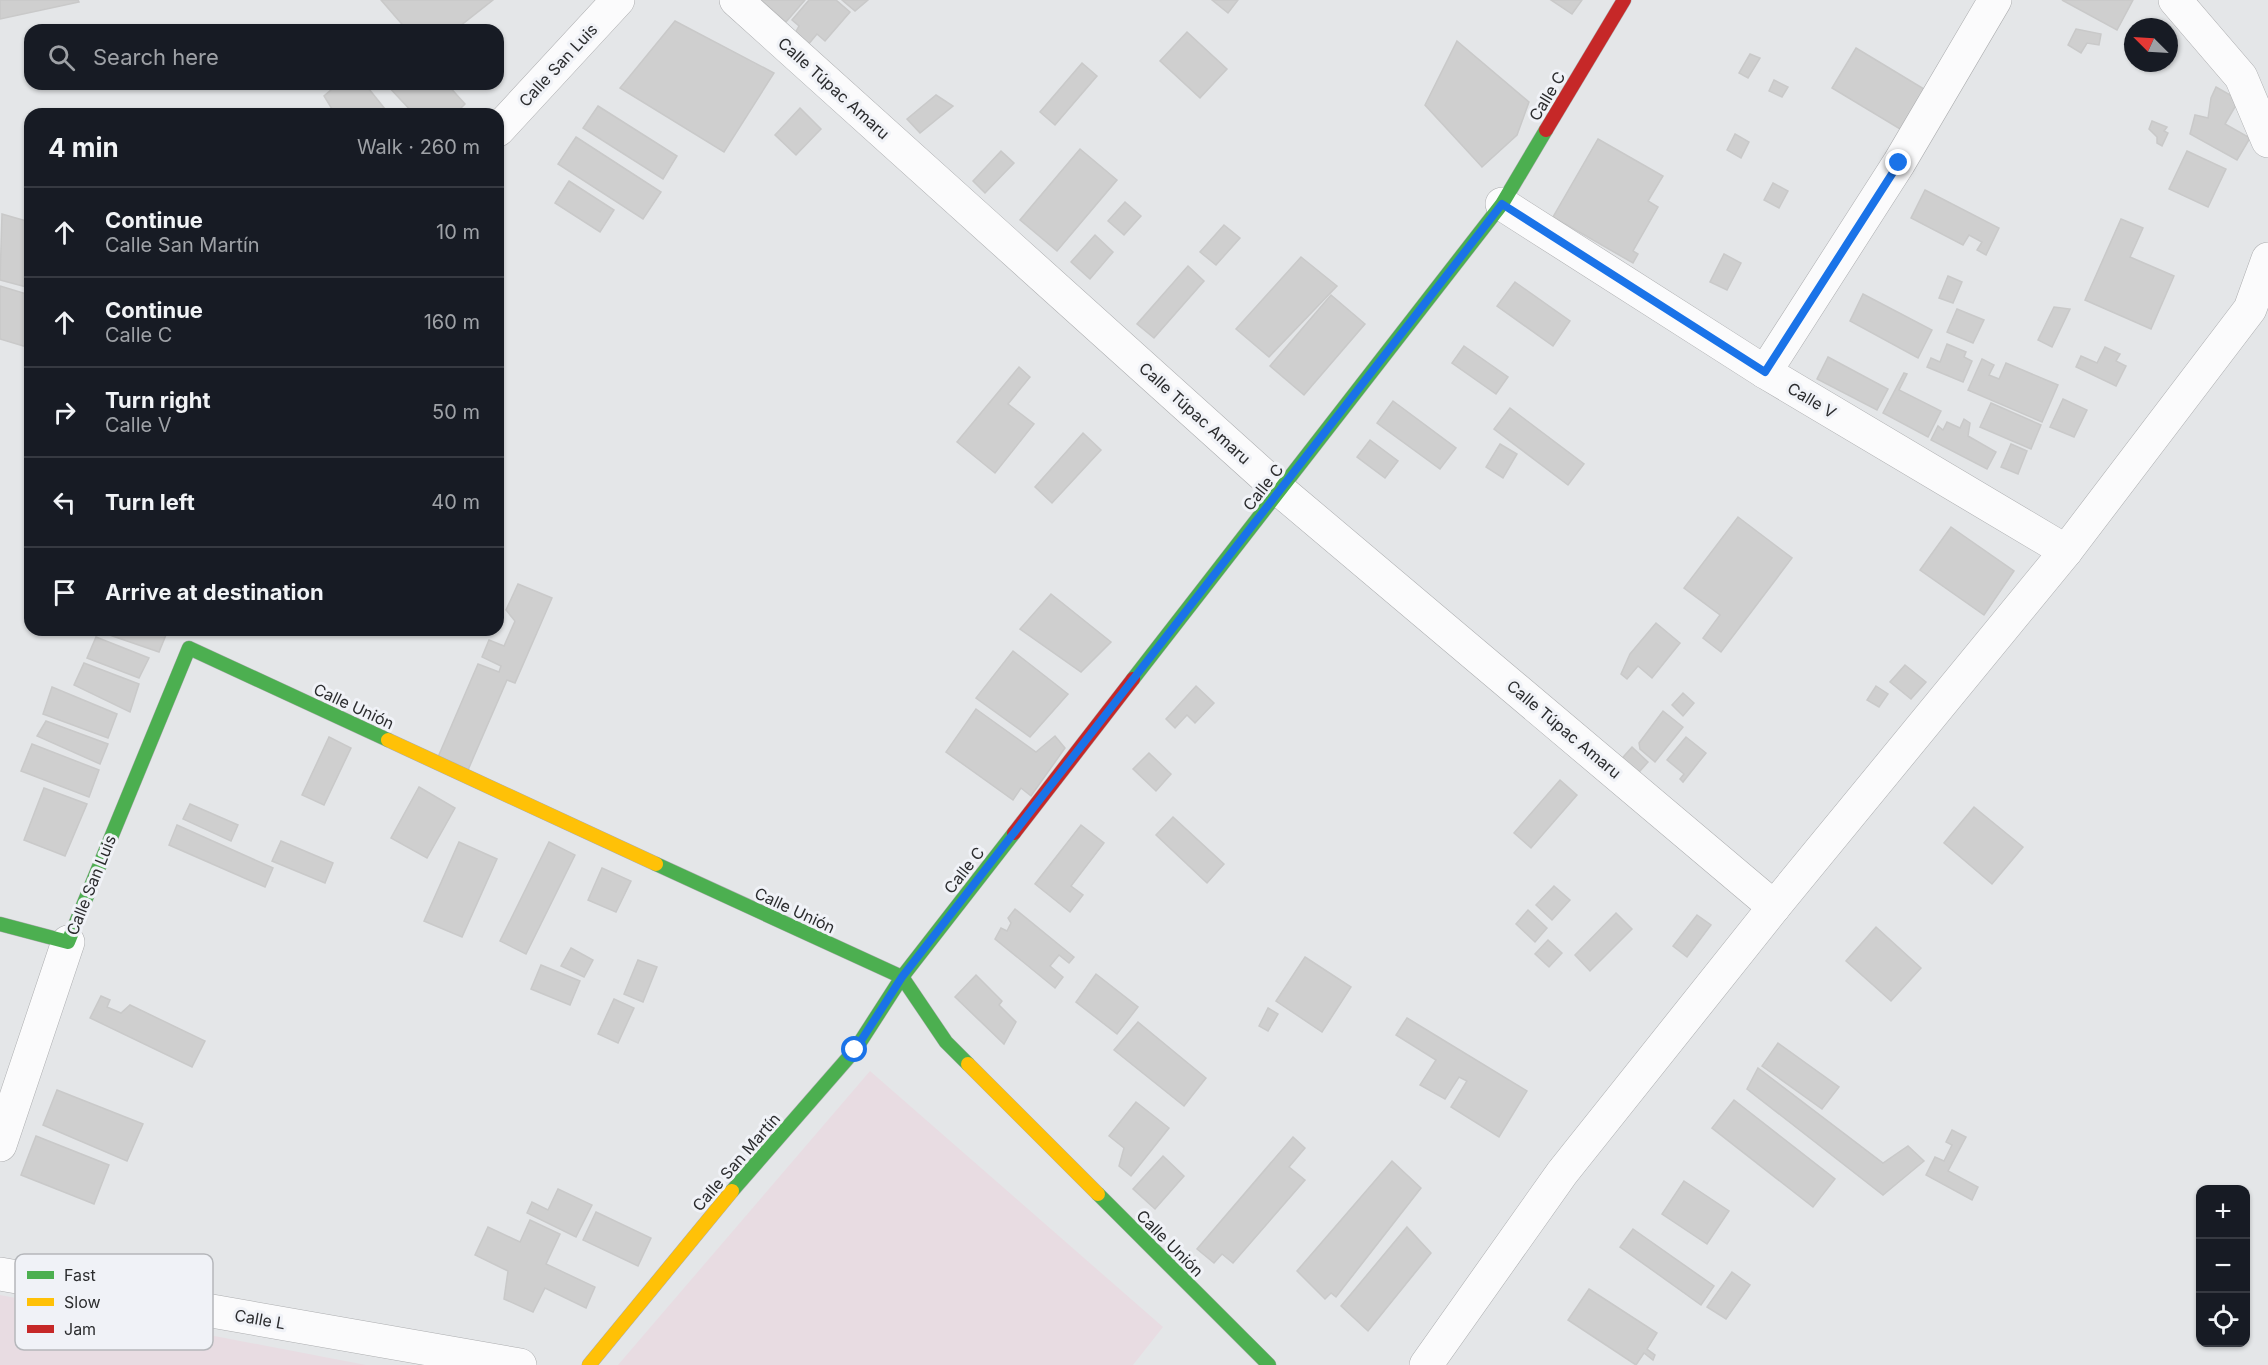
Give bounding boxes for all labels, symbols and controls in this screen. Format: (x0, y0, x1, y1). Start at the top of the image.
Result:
north arrow (2124, 18, 2178, 72)
street label: Calle San Luis (514, 19, 602, 111)
search box (24, 24, 504, 90)
street label: Calle Túpac Amaru (774, 33, 894, 143)
icon: search (45, 41, 78, 74)
text: Search here (93, 44, 219, 70)
street label: Calle C (1525, 68, 1569, 124)
text: 4 min (48, 132, 119, 163)
text: Walk · 260 m (357, 135, 480, 159)
route end (1885, 149, 1911, 175)
text: Continue (105, 207, 203, 233)
icon: ahead (48, 216, 81, 249)
text: 10 m (436, 220, 480, 244)
text: Calle San Martín (105, 233, 260, 257)
text: Continue (105, 297, 203, 323)
icon: ahead (48, 306, 81, 339)
text: 160 m (424, 310, 480, 334)
text: Calle C (105, 323, 172, 347)
street label: Calle Túpac Amaru (1135, 358, 1255, 468)
street label: Calle V (1784, 378, 1840, 422)
text: Turn right (105, 387, 211, 413)
icon: right (48, 396, 81, 429)
text: 50 m (432, 400, 480, 424)
text: Calle V (105, 413, 172, 437)
street label: Calle C (1239, 460, 1287, 514)
icon: left (48, 486, 81, 519)
text: Turn left (105, 489, 195, 515)
text: 40 m (431, 490, 480, 514)
icon: arrive (48, 576, 81, 609)
text: Arrive at destination (105, 579, 324, 605)
street label: Calle Túpac Amaru (1503, 675, 1625, 783)
street label: Calle Unión (311, 679, 397, 733)
street label: Calle San Luis (62, 832, 120, 938)
street label: Calle C (940, 843, 988, 897)
street label: Calle Unión (752, 883, 838, 937)
route start (841, 1036, 867, 1062)
street label: Calle San Martín (688, 1109, 784, 1215)
map controls (2196, 1185, 2250, 1347)
button: + (2196, 1185, 2250, 1239)
street label: Calle Unión (1132, 1205, 1208, 1281)
button: − (2196, 1239, 2250, 1293)
legend (15, 1254, 213, 1350)
text: Fast (64, 1265, 96, 1285)
text: Slow (64, 1292, 101, 1312)
button: locate (2196, 1293, 2250, 1347)
street label: Calle L (233, 1305, 287, 1333)
text: Jam (64, 1319, 96, 1339)

